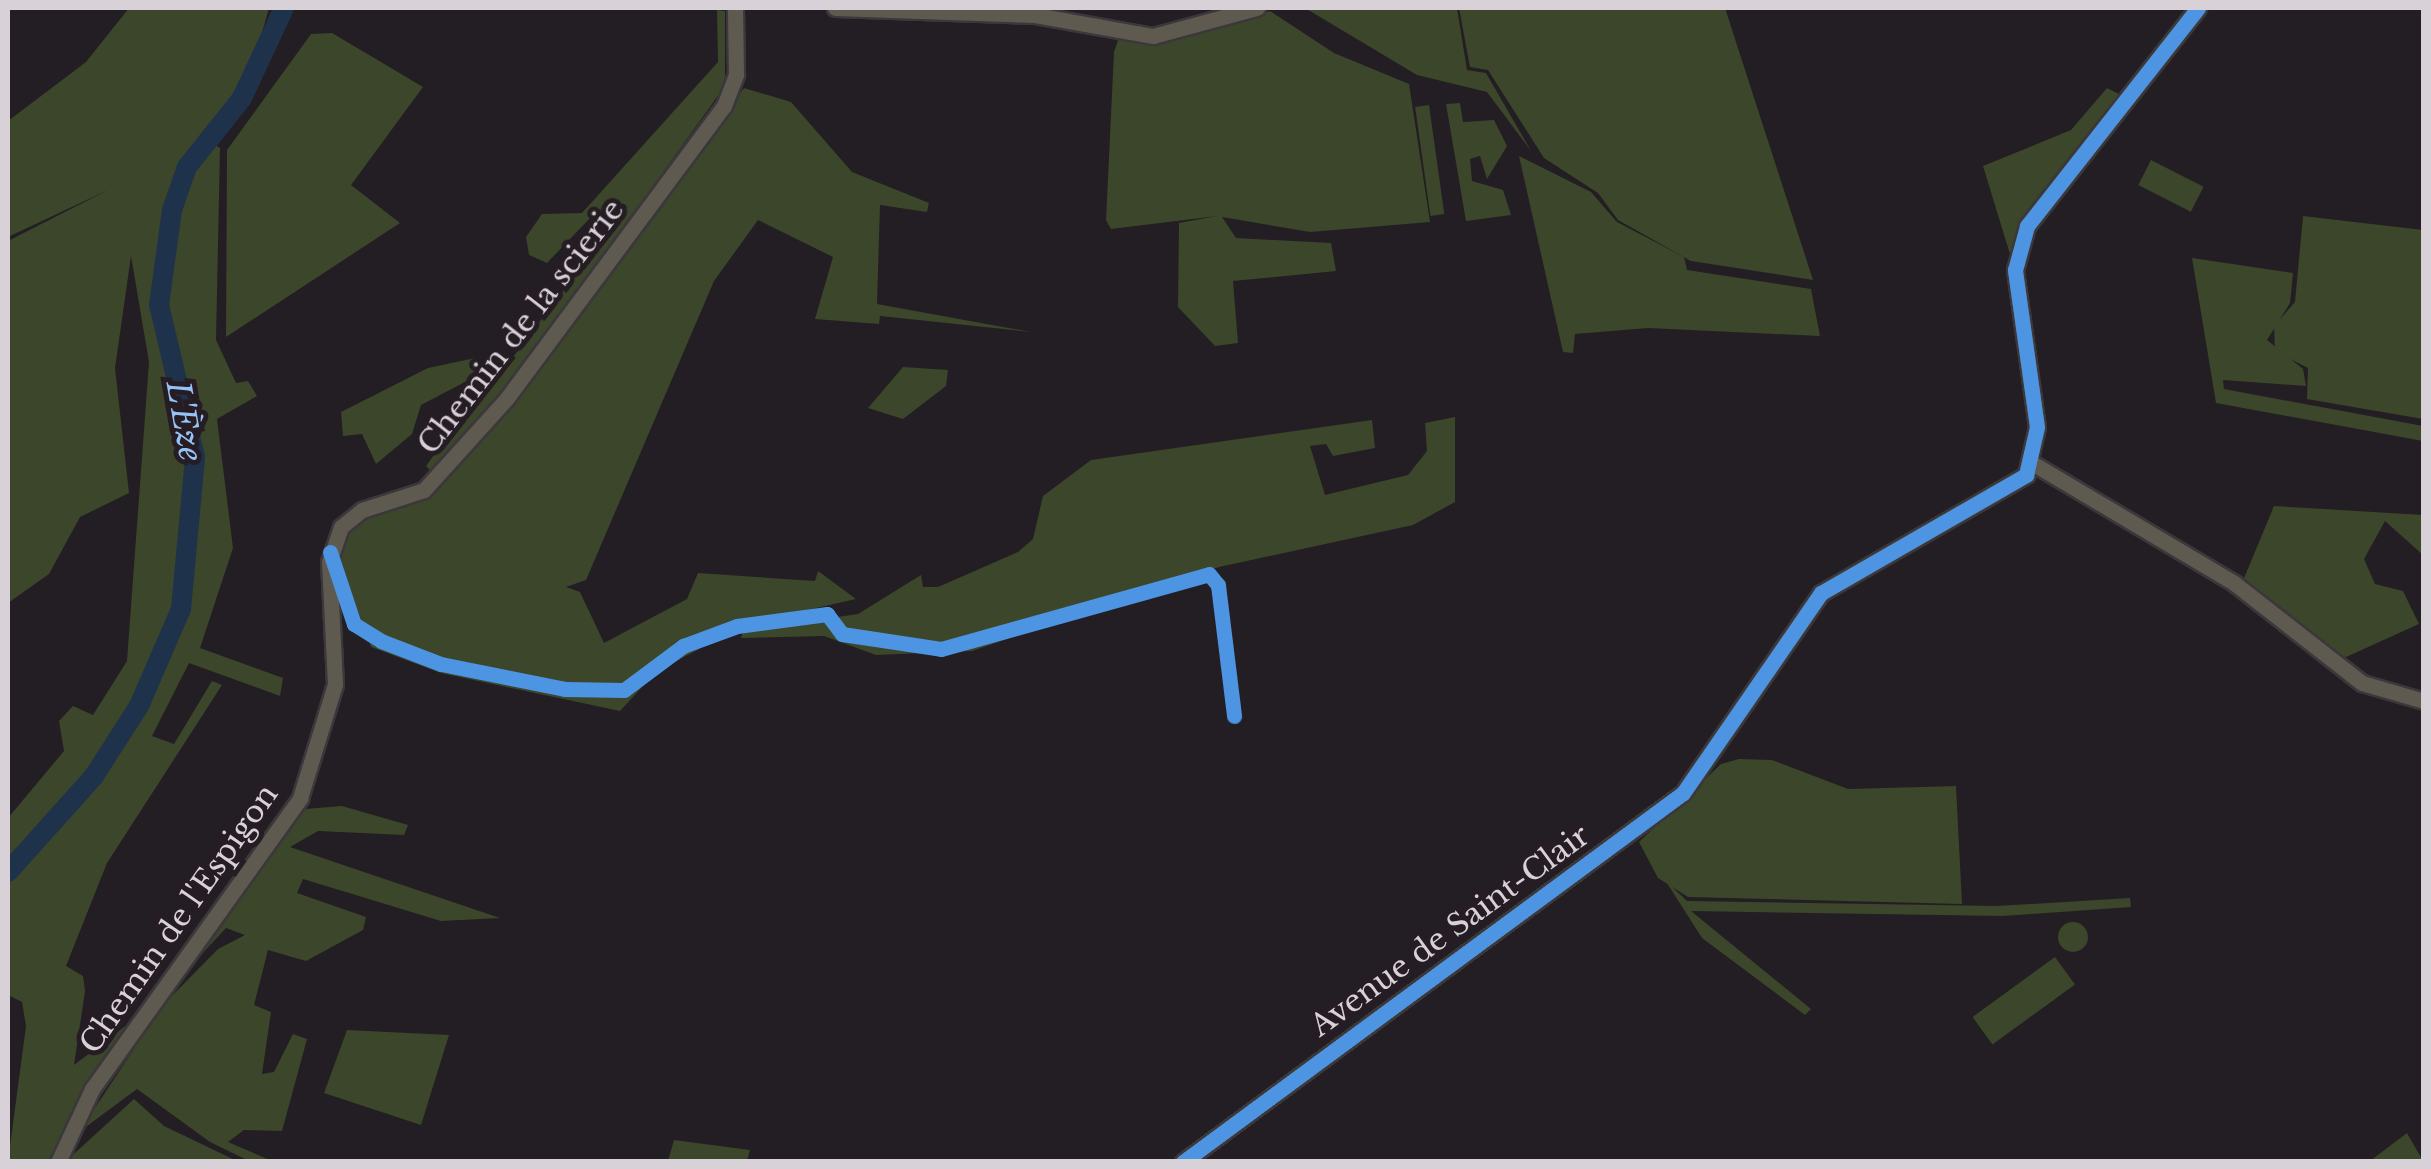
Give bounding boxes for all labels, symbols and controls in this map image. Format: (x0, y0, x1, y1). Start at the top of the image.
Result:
street label: Chemin de la scierie (410, 192, 632, 462)
water label: L'Èze (158, 378, 210, 464)
street label: Chemin de l'Espigon (72, 778, 286, 1060)
street label: Avenue de Saint-Clair (1304, 818, 1596, 1044)

